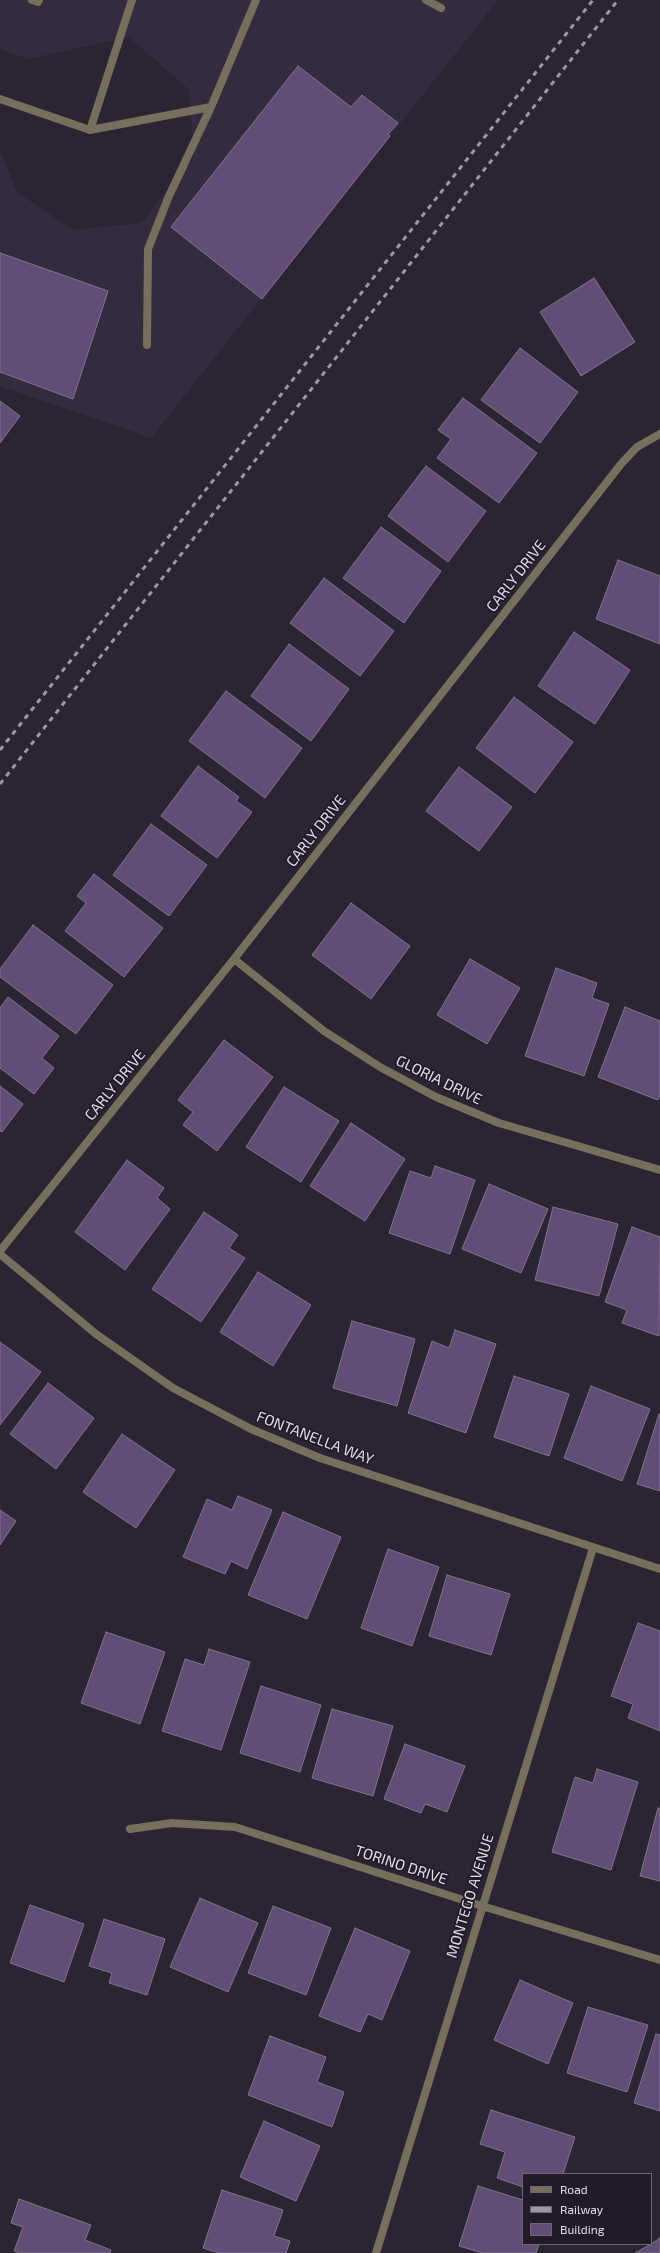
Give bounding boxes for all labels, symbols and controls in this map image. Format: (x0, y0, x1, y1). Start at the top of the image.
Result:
street label: CARLY DRIVE (482, 537, 550, 615)
street label: CARLY DRIVE (282, 792, 350, 870)
street label: CARLY DRIVE (81, 1046, 149, 1124)
street label: GLORIA DRIVE (393, 1051, 485, 1109)
street label: FONTANELLA WAY (254, 1407, 376, 1469)
street label: MONTEGO AVENUE (443, 1832, 497, 1960)
street label: TORINO DRIVE (352, 1842, 450, 1888)
legend (522, 2173, 652, 2245)
text: Road (560, 2182, 588, 2196)
text: Railway (560, 2202, 603, 2216)
text: Building (560, 2222, 604, 2236)

